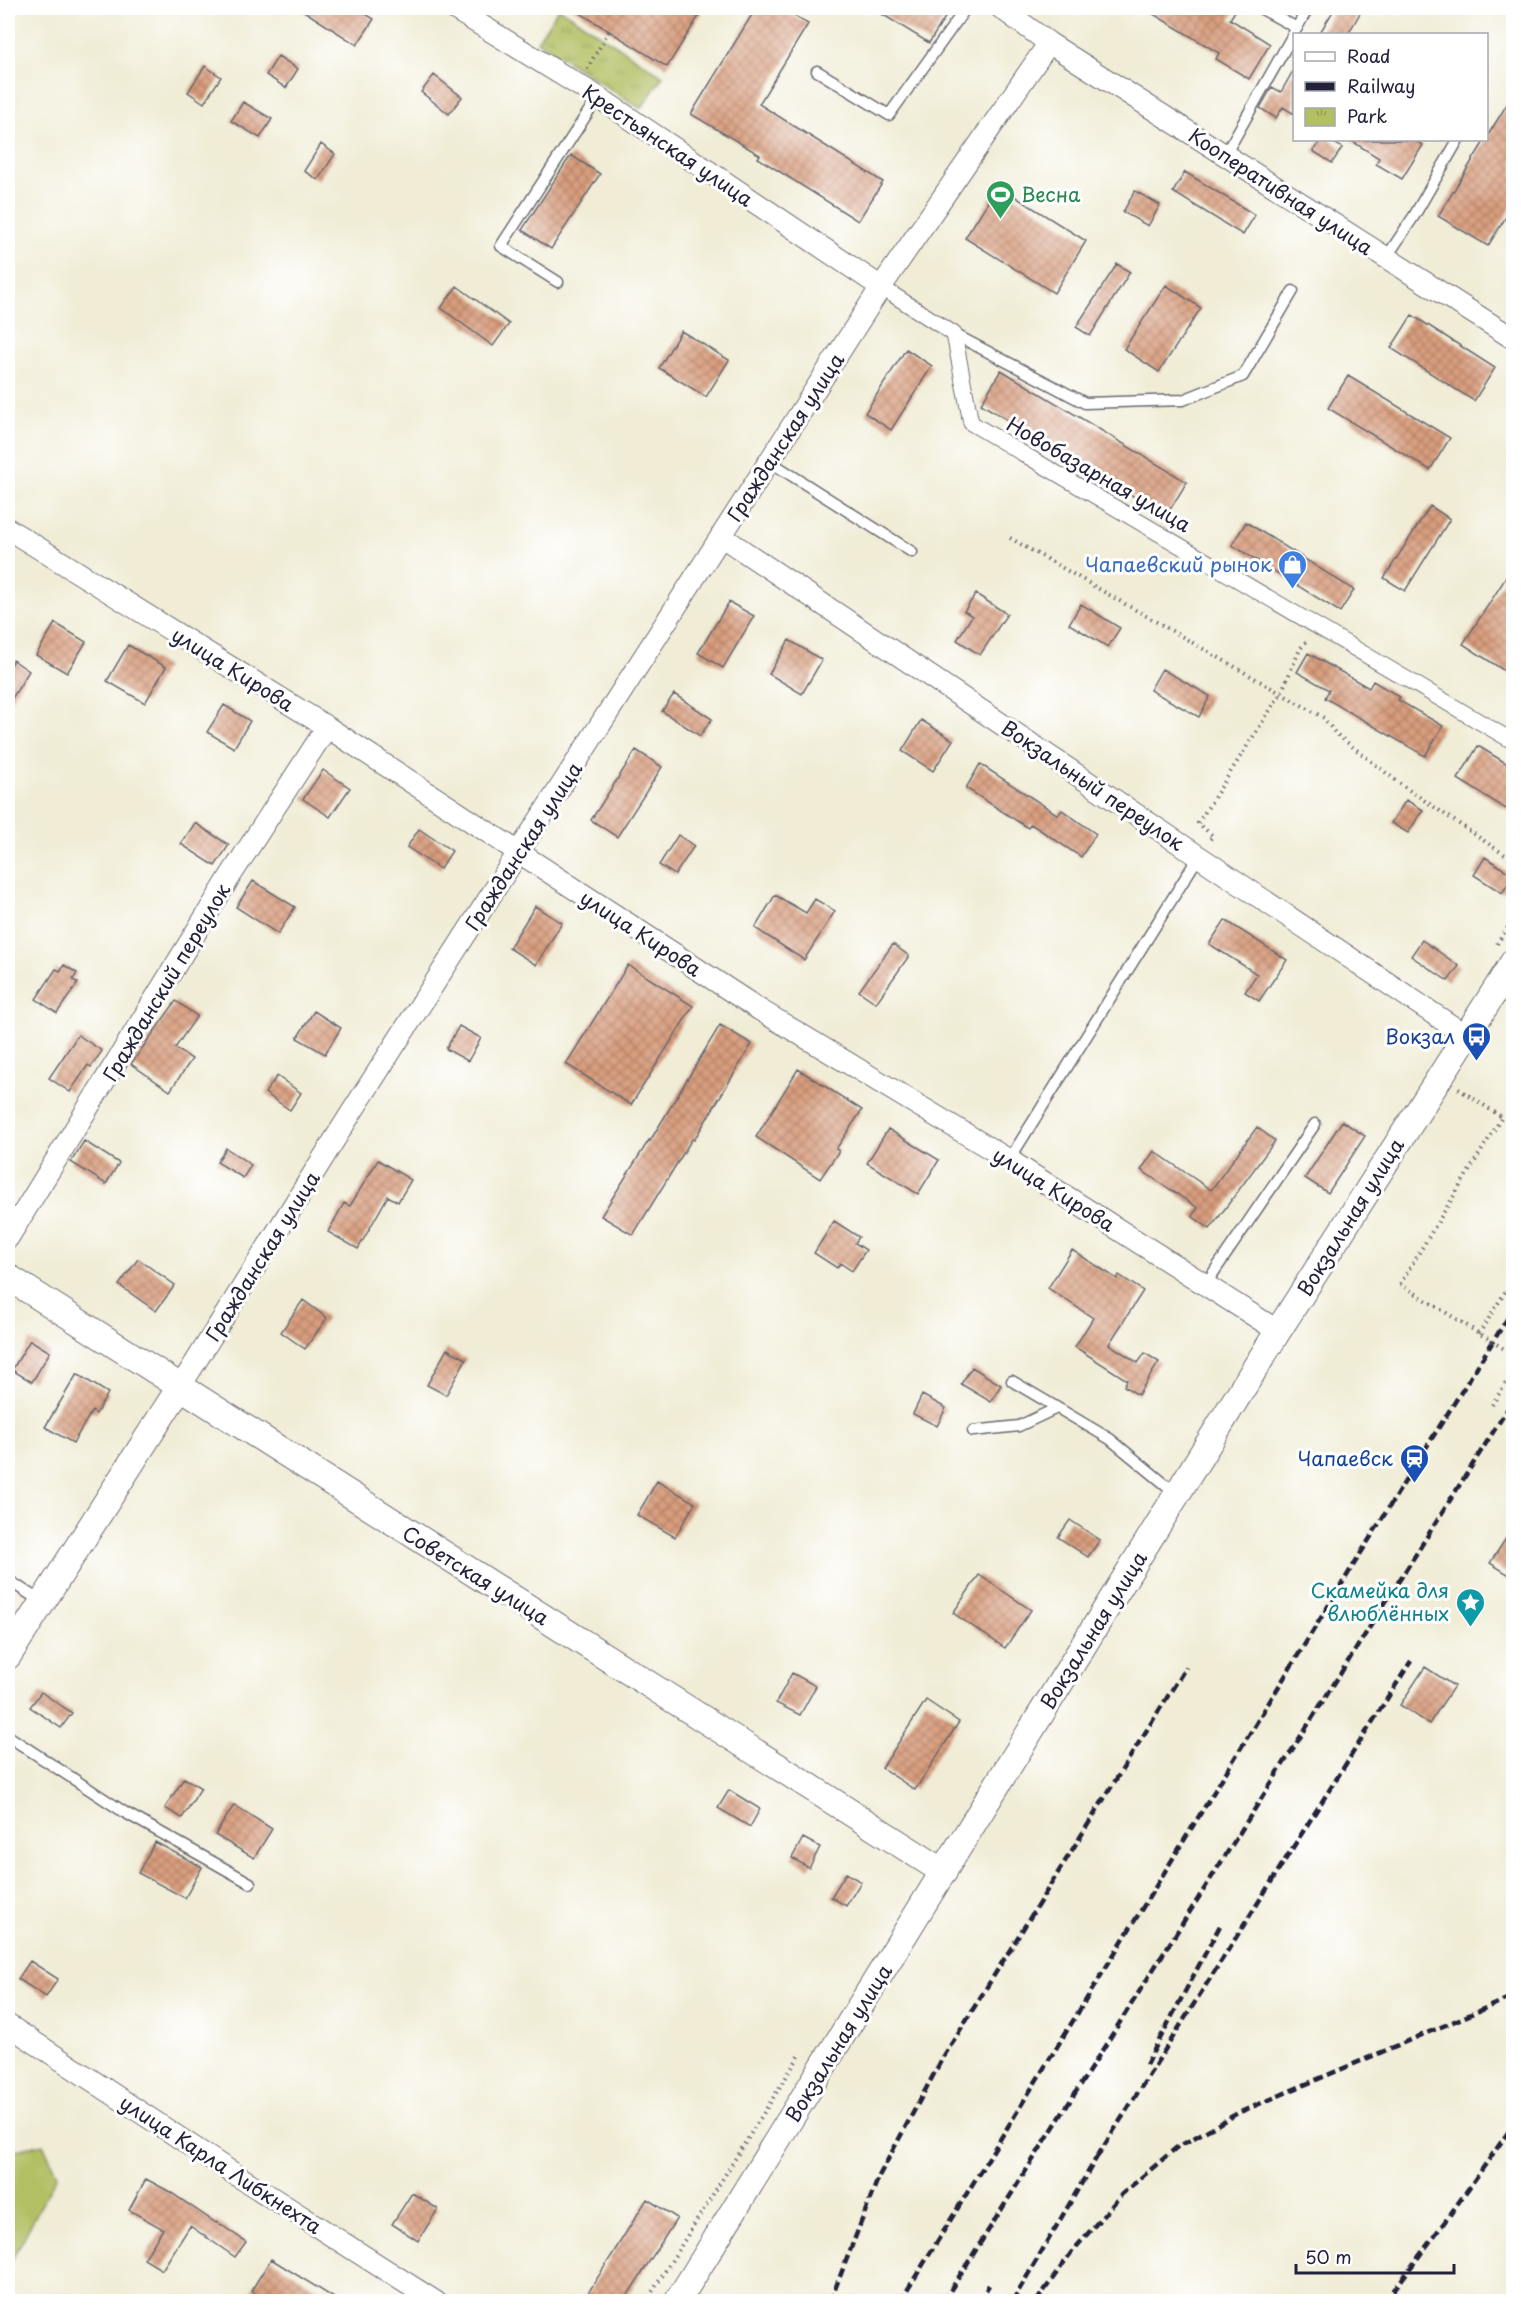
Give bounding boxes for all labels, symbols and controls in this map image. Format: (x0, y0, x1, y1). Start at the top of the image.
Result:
legend (1293, 33, 1488, 141)
text: Road (1347, 42, 1391, 69)
text: Railway (1347, 72, 1415, 99)
street label: Крестьянская улица (577, 77, 760, 214)
text: Park (1347, 102, 1387, 129)
street label: Кооперативная улица (1183, 120, 1379, 262)
sports icon: Весна (984, 178, 1016, 220)
place label: Весна (1021, 179, 1081, 209)
street label: Гражданская улица (719, 346, 851, 527)
street label: Новобазарная улица (1001, 409, 1197, 539)
shop icon: Чапаевский рынок (1277, 548, 1309, 590)
place label: Чапаевский рынок (1085, 549, 1272, 579)
street label: улица Кирова (166, 619, 300, 719)
street label: Вокзальный переулок (996, 713, 1190, 858)
street label: Гражданская улица (457, 755, 589, 936)
street label: Гражданский переулок (95, 877, 237, 1087)
street label: улица Кирова (574, 882, 708, 984)
bus stop icon: Вокзал (1460, 1020, 1492, 1062)
place label: Вокзал (1385, 1021, 1455, 1051)
street label: Вокзальная улица (1289, 1132, 1411, 1302)
street label: улица Кирова (987, 1139, 1121, 1239)
street label: Гражданская улица (197, 1165, 327, 1347)
station icon: Чапаевск (1398, 1442, 1430, 1484)
place label: Чапаевск (1298, 1443, 1393, 1473)
street label: Советская улица (397, 1518, 555, 1632)
street label: Вокзальная улица (1032, 1545, 1154, 1715)
place label: Скамейка для влюблённых (1310, 1575, 1449, 1628)
place icon: Скамейка для влюблённых (1454, 1586, 1486, 1628)
street label: Вокзальная улица (777, 1958, 899, 2128)
street label: улица Карла Либкнехта (114, 2087, 328, 2241)
scale bar (1296, 2237, 1454, 2275)
text: 50 m (1305, 2243, 1352, 2270)

